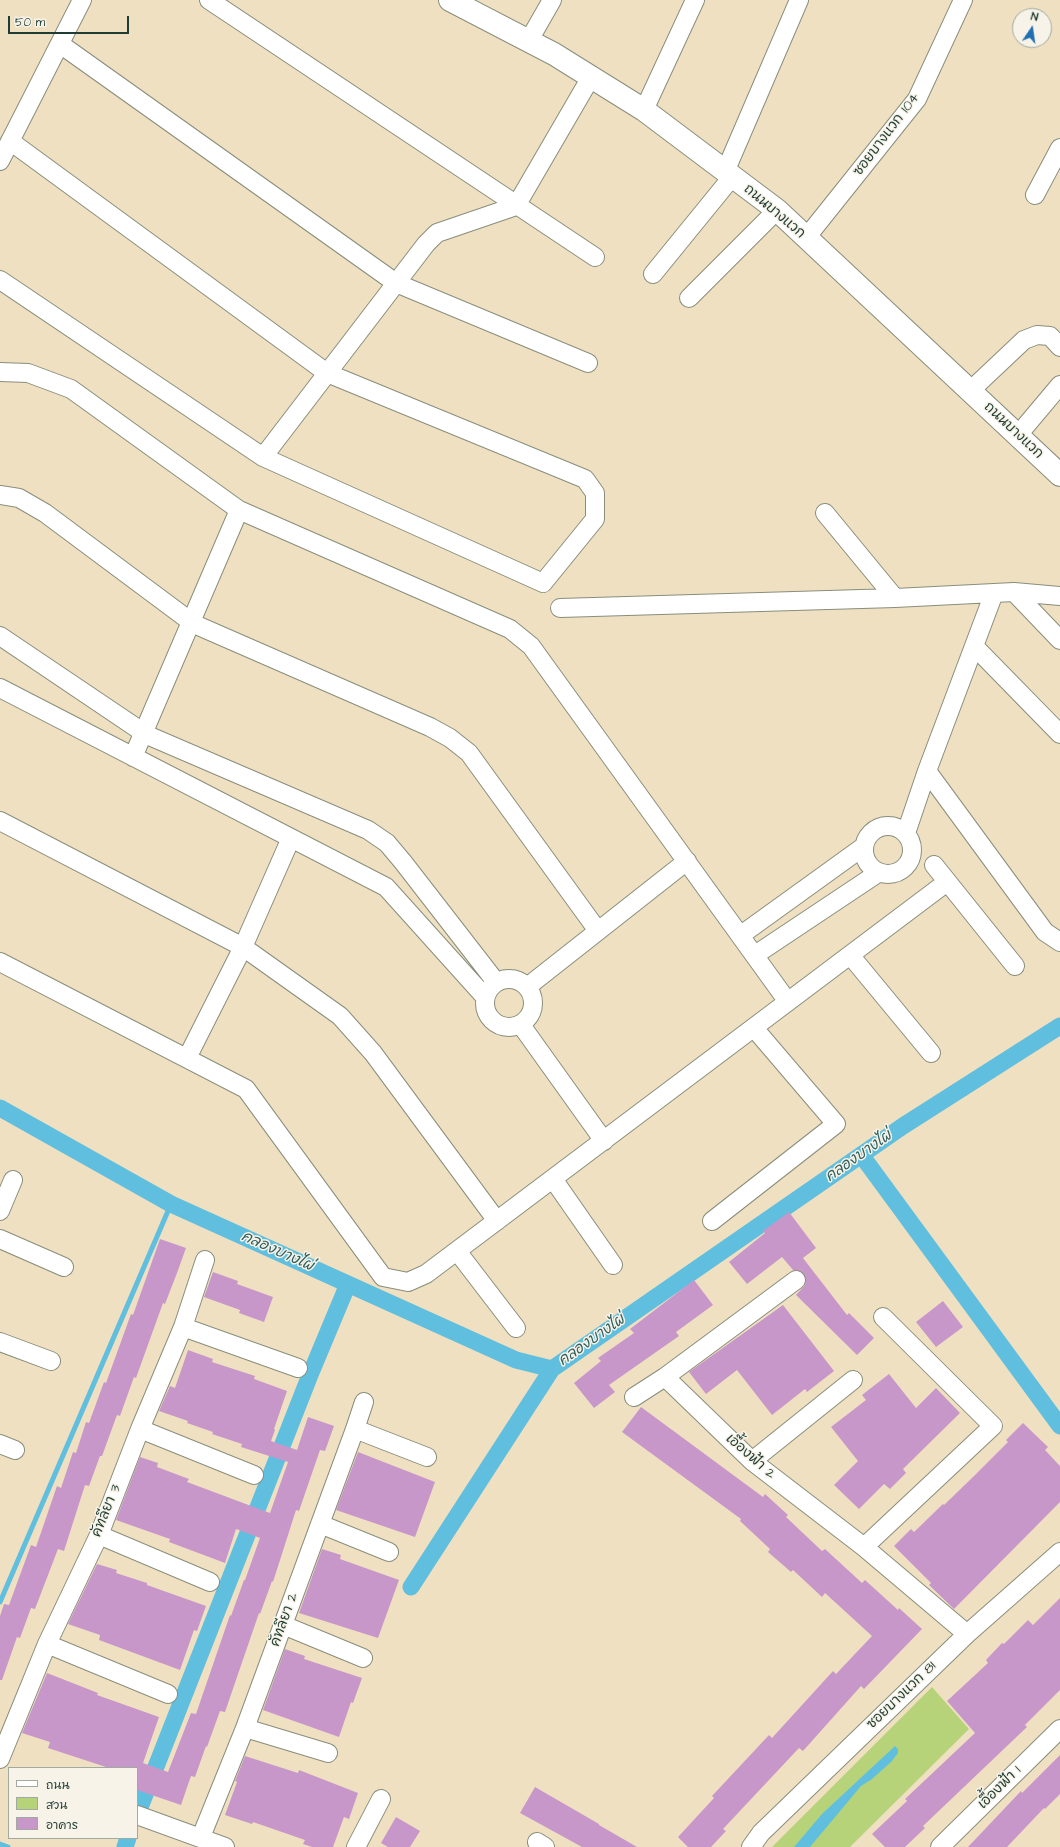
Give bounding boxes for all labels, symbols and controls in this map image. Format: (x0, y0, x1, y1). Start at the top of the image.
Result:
scale bar (10, 8, 131, 34)
north arrow (1012, 8, 1052, 48)
text: N (1030, 9, 1040, 25)
text: 50 m (15, 14, 45, 31)
street label: ซอยบางแวก 104 (850, 90, 924, 180)
street label: ถนนบางแวก (740, 181, 808, 243)
street label: ถนนบางแวก (980, 399, 1046, 463)
water label: คลองบางไผ่ (822, 1128, 896, 1186)
water label: คลองบางไผ่ (238, 1228, 316, 1276)
water label: คลองบางไผ่ (555, 1312, 629, 1370)
street label: เอื้องฟ้า 2 (722, 1431, 778, 1483)
street label: คัทลียา 3 (89, 1482, 125, 1540)
street label: คัทลียา 2 (268, 1591, 302, 1649)
street label: ซอยบางแวก 81 (864, 1659, 940, 1733)
street label: เอื้องฟ้า 1 (975, 1763, 1025, 1813)
legend (8, 1767, 138, 1839)
text: ถนน (46, 1777, 70, 1794)
text: สวน (46, 1797, 67, 1814)
text: อาคาร (46, 1817, 78, 1834)

